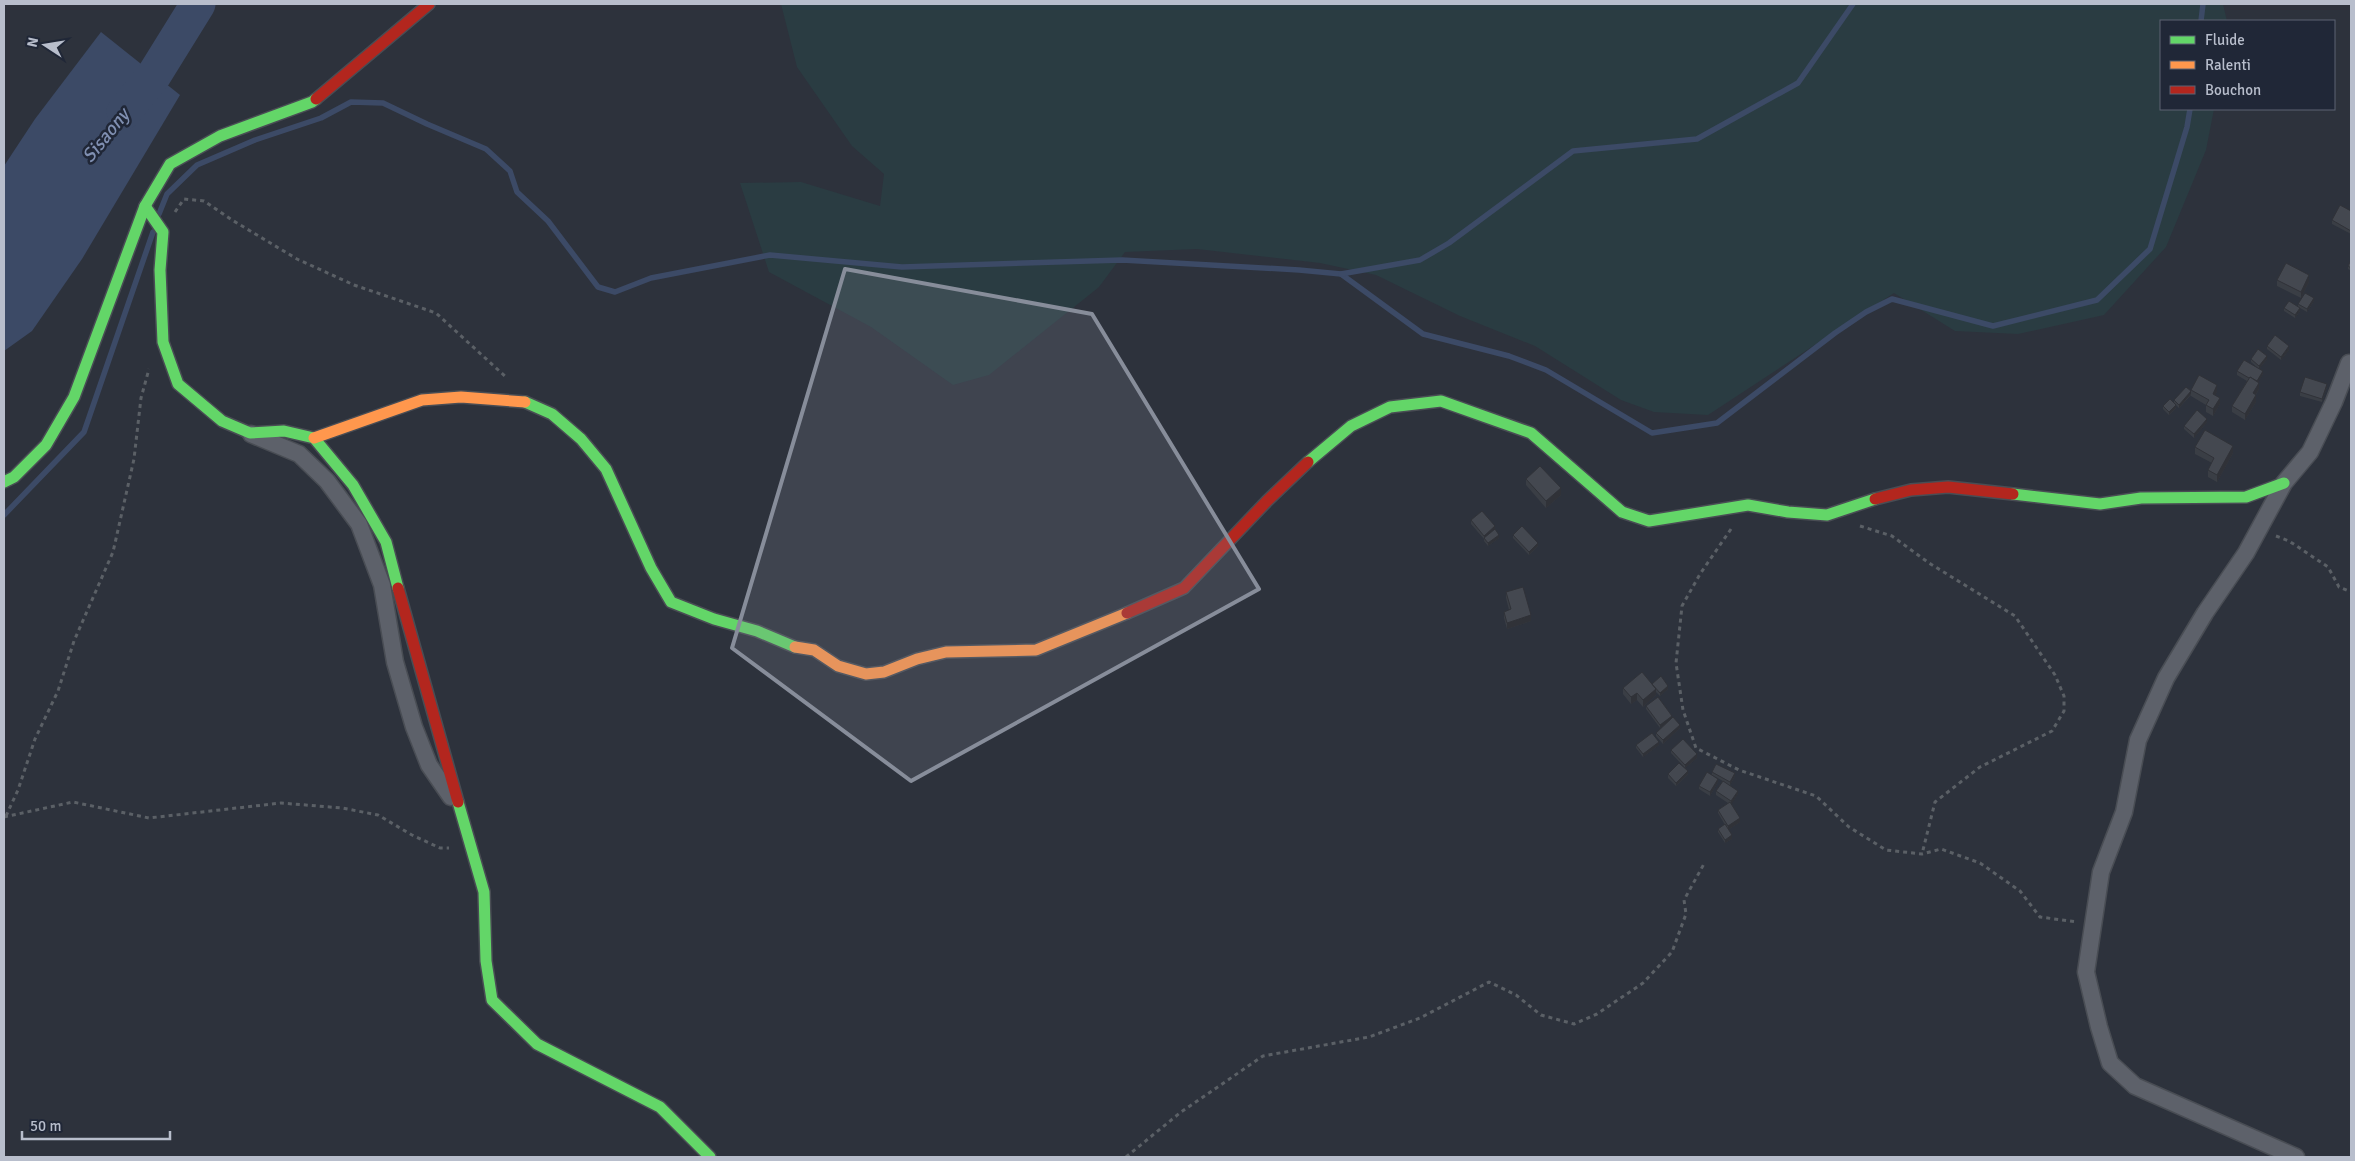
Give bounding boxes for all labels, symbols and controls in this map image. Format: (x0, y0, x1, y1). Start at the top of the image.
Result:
north arrow (20, 20, 70, 70)
legend (2160, 20, 2335, 110)
text: Fluide (2205, 31, 2245, 49)
text: N (23, 36, 42, 49)
text: Ralenti (2205, 56, 2251, 74)
text: Bouchon (2205, 81, 2261, 99)
water label: Sisaony (77, 102, 136, 167)
scale bar (22, 1108, 170, 1140)
text: 50 m (30, 1117, 61, 1135)

